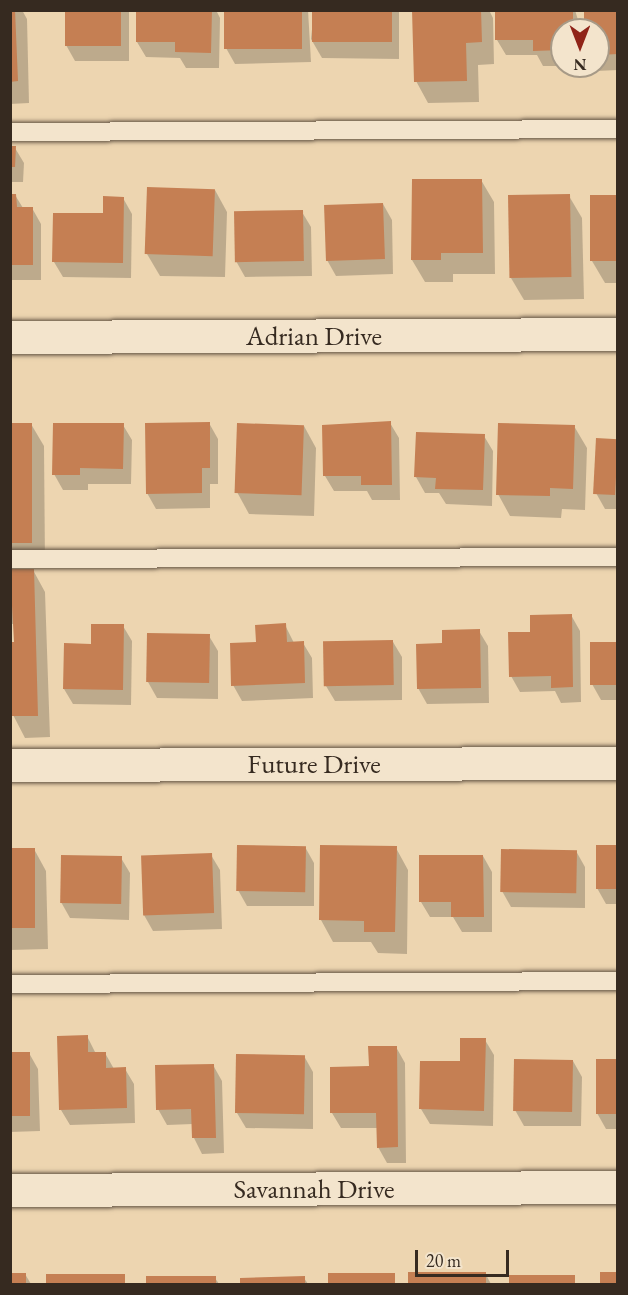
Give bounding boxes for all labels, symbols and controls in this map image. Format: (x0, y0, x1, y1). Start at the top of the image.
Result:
north arrow (550, 18, 610, 78)
text: N (574, 54, 586, 75)
street label: Adrian Drive (246, 320, 382, 352)
street label: Future Drive (247, 748, 381, 780)
street label: Savannah Drive (233, 1173, 395, 1205)
scale bar (418, 1238, 512, 1276)
text: 20 m (426, 1249, 461, 1272)

